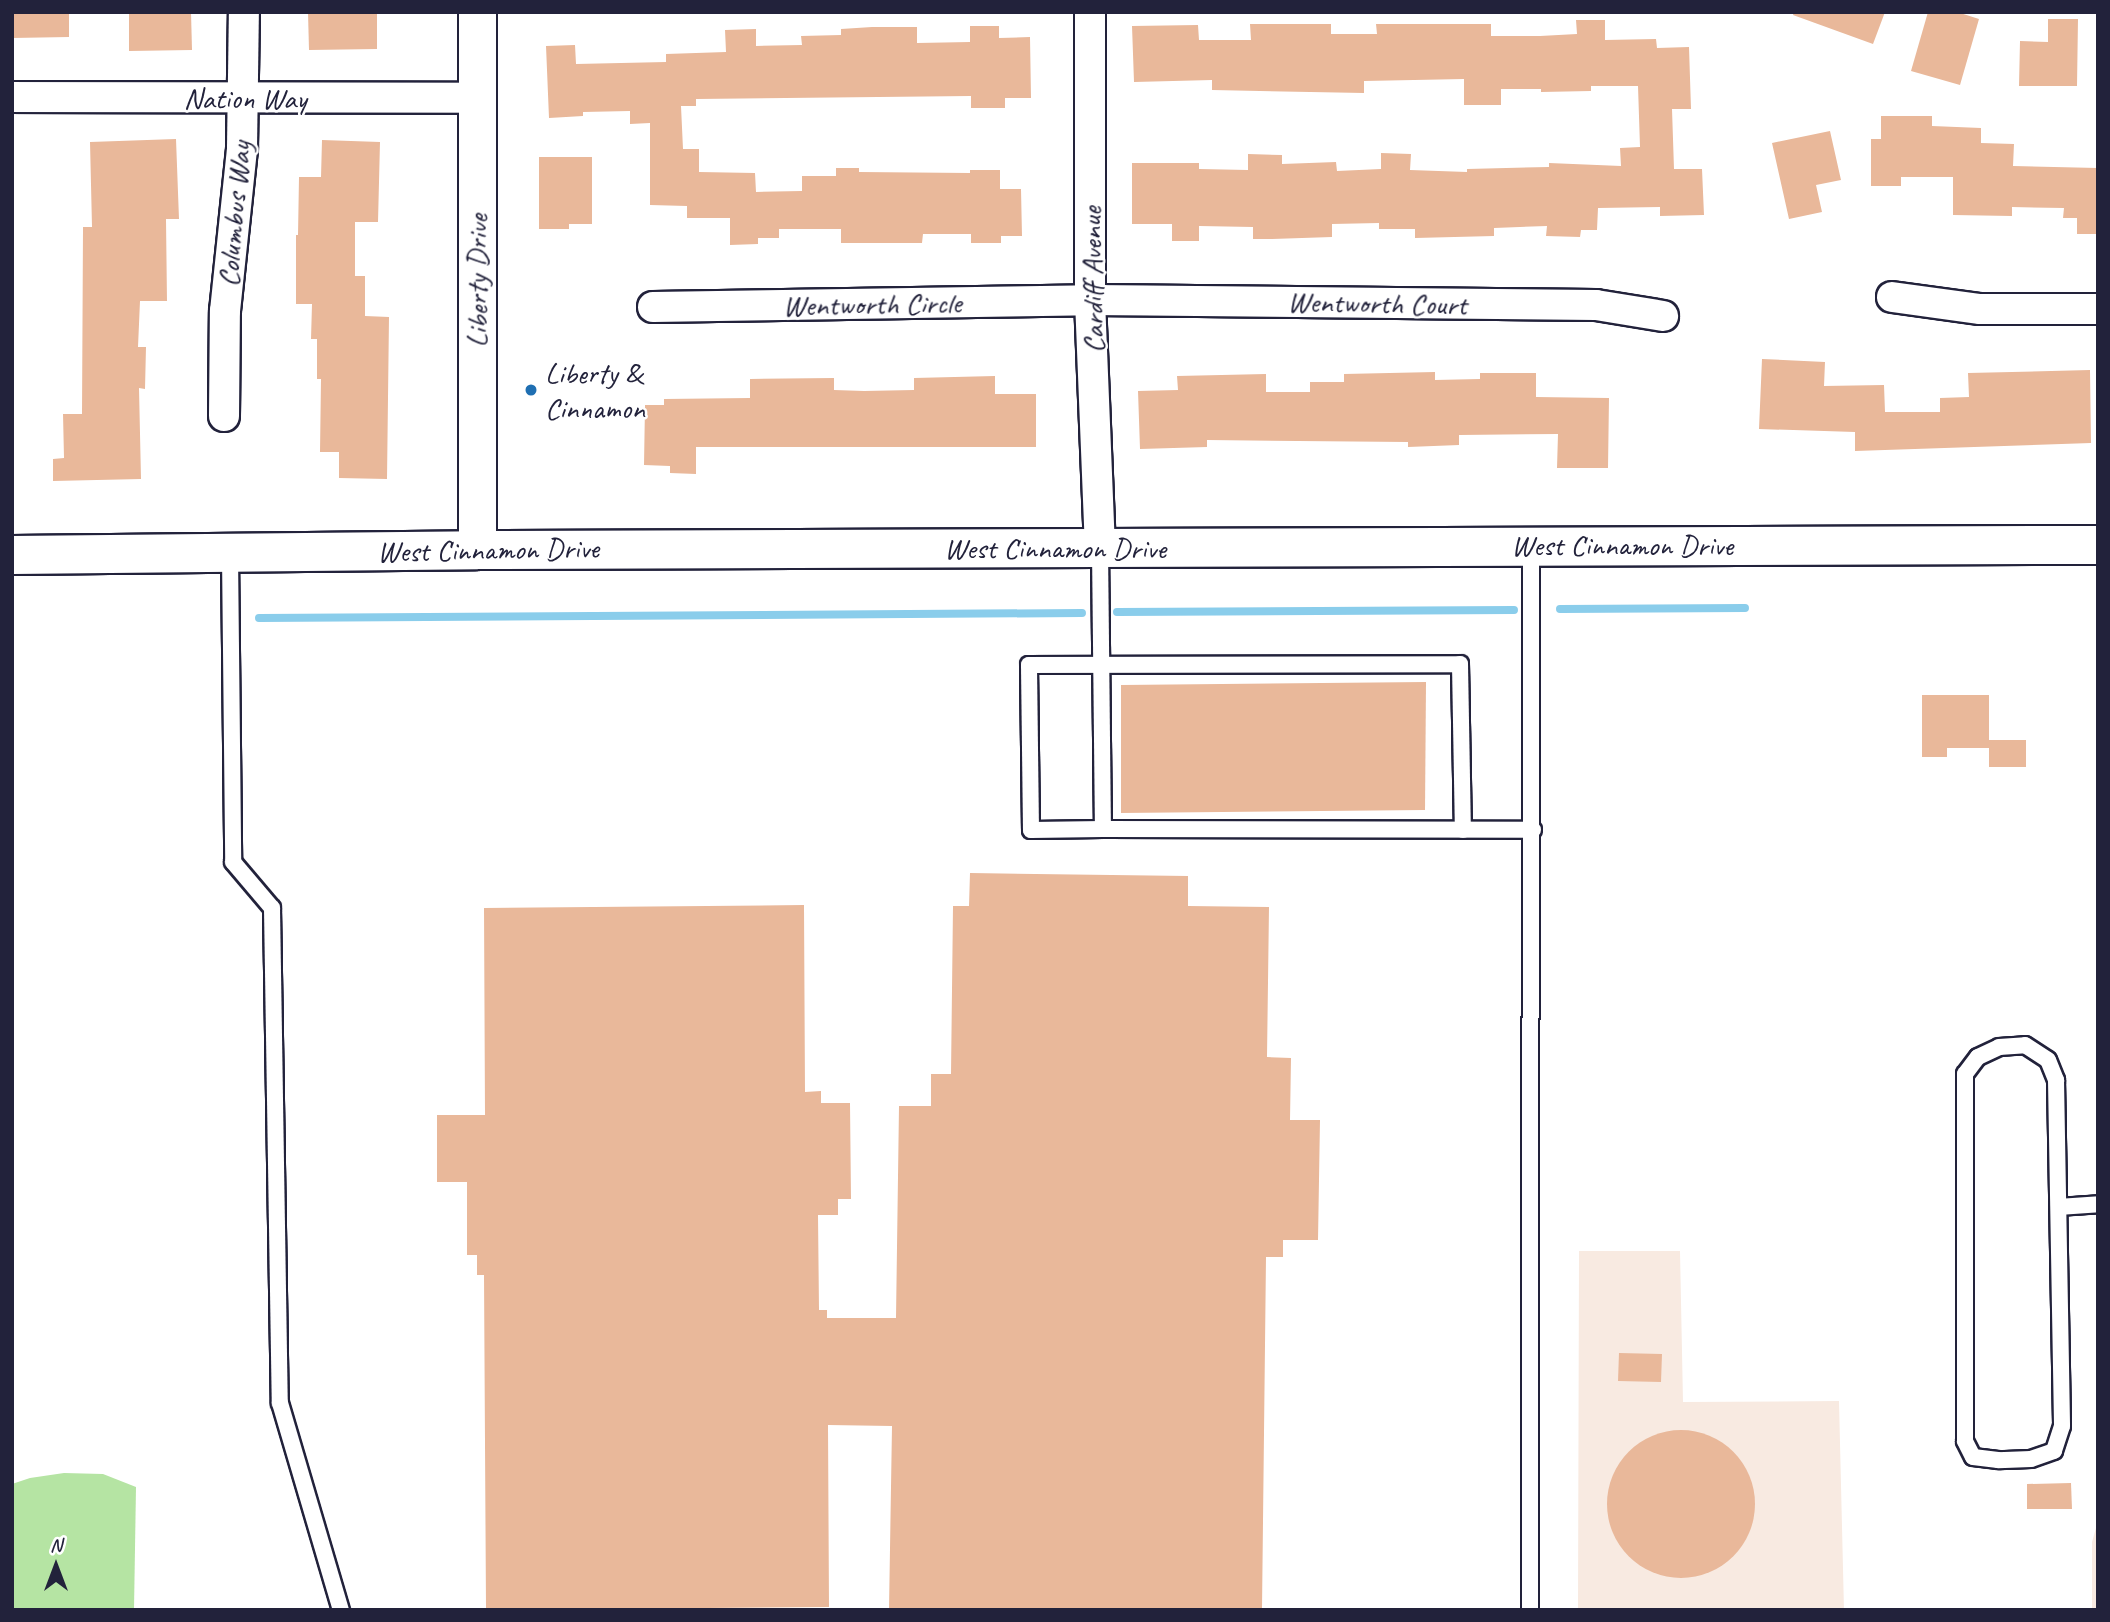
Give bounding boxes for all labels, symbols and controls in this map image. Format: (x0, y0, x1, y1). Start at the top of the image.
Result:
street label: Nation Way (184, 80, 306, 116)
street label: Columbus Way (210, 140, 258, 288)
street label: Cardiff Avenue (1073, 206, 1111, 354)
street label: Liberty Drive (459, 214, 495, 348)
street label: Wentworth Court (1287, 283, 1467, 323)
street label: Wentworth Circle (782, 284, 962, 324)
place label: Liberty & Cinnamon (545, 355, 645, 426)
marker: Liberty & Cinnamon (523, 382, 539, 398)
street label: West Cinnamon Drive (1512, 527, 1732, 563)
street label: West Cinnamon Drive (378, 530, 598, 570)
street label: West Cinnamon Drive (945, 530, 1165, 566)
north arrow (21, 1531, 91, 1601)
text: N (50, 1533, 62, 1557)

